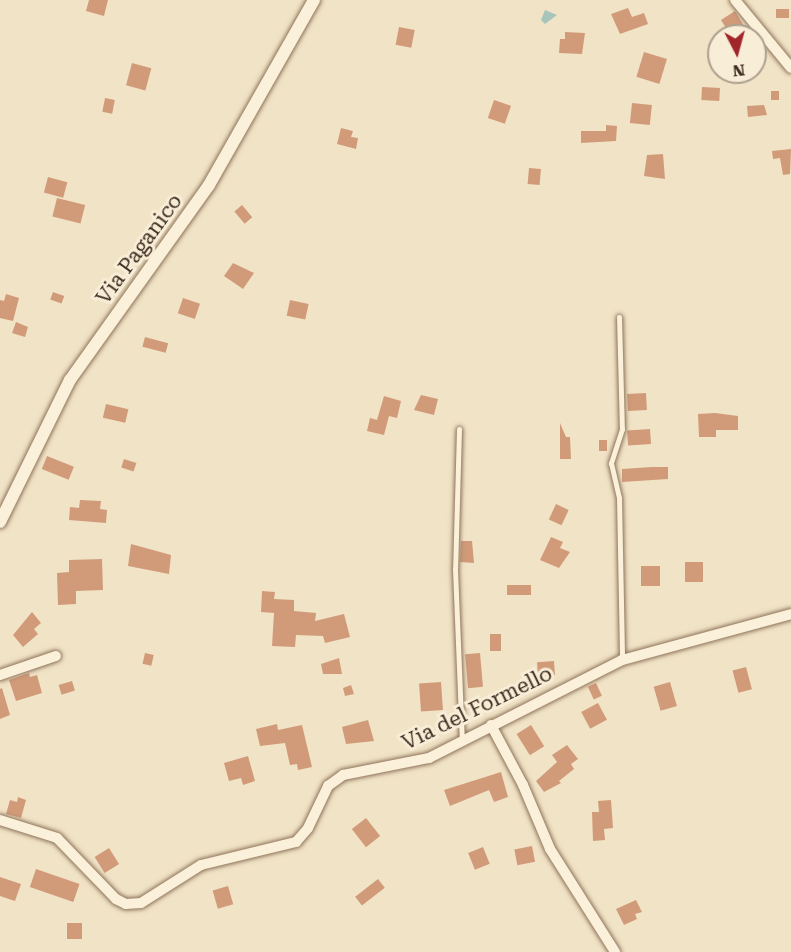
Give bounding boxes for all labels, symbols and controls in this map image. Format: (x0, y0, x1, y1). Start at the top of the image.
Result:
north arrow (707, 24, 767, 84)
text: N (732, 60, 746, 81)
street label: Via Paganico (91, 189, 187, 309)
street label: Via del Formello (398, 661, 556, 755)

